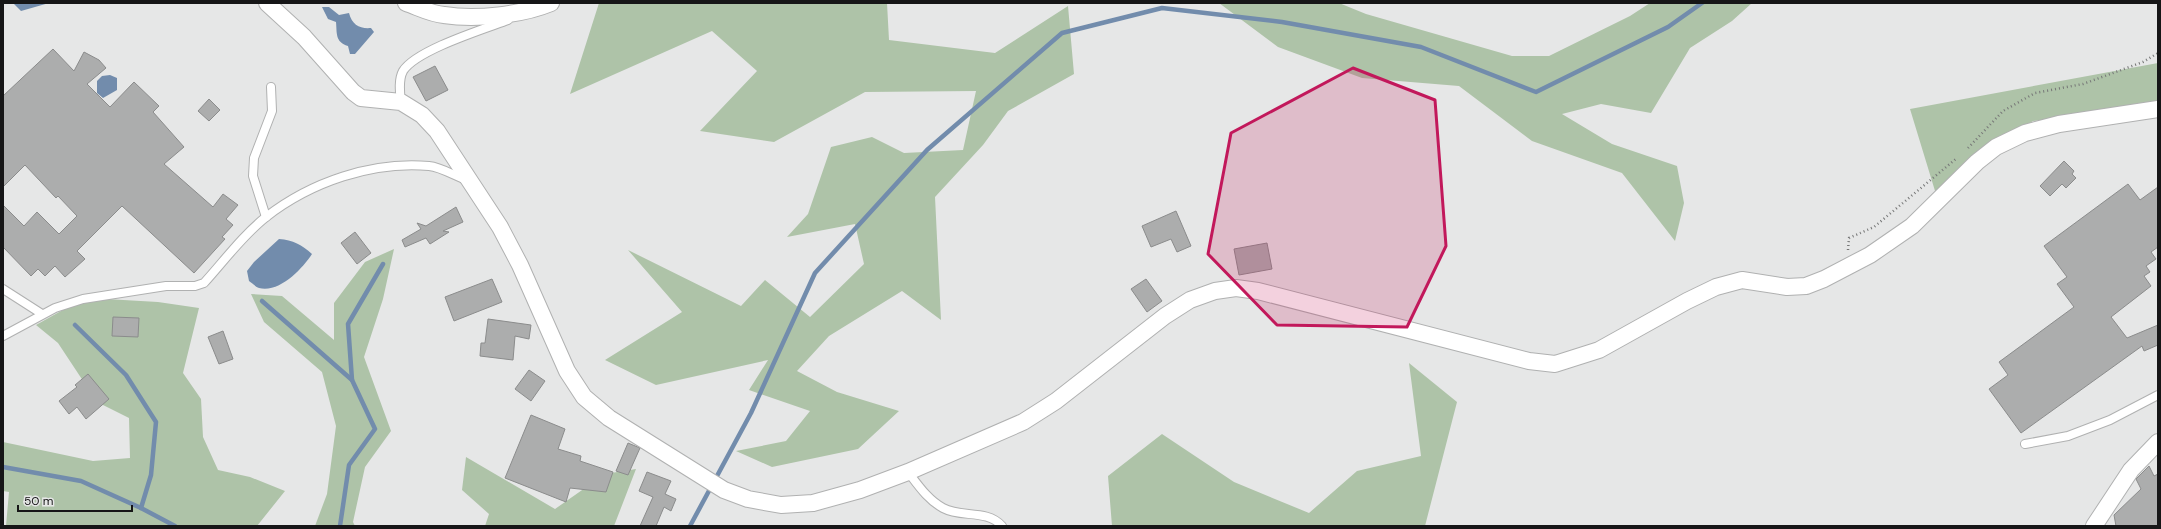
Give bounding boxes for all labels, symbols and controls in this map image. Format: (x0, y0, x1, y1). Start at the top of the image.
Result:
scale bar (18, 487, 132, 513)
text: 50 m (24, 493, 53, 509)

